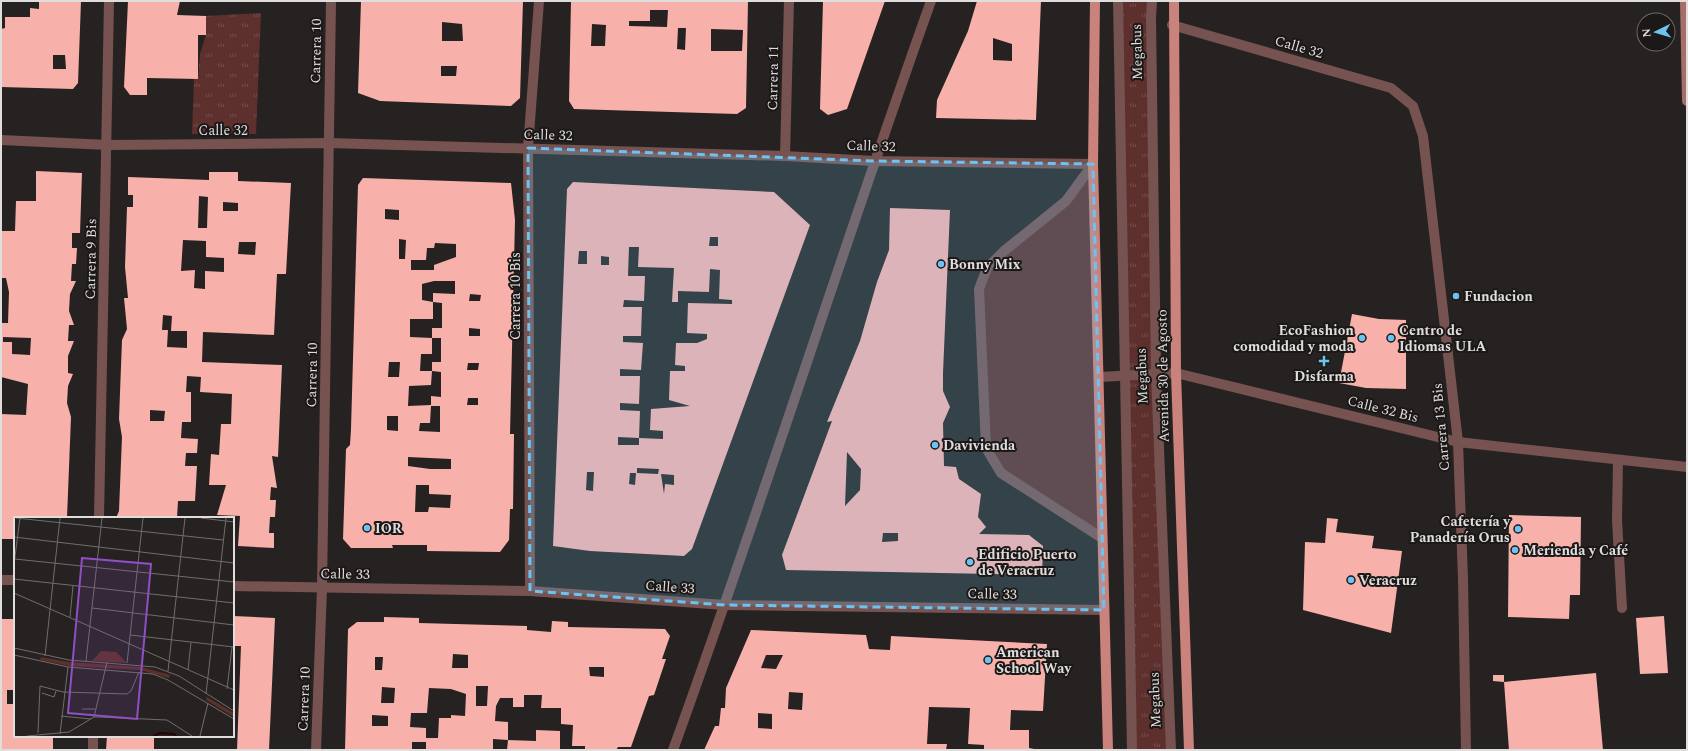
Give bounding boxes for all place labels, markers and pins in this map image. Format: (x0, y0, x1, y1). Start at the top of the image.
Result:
place label: Bonny Mix (949, 254, 1021, 275)
marker: Bonny Mix (936, 259, 946, 269)
place label: Fundacion (1464, 286, 1533, 307)
marker: Fundacion (1451, 291, 1461, 301)
place label: EcoFashion comodidad y moda (1233, 320, 1355, 357)
place label: Centro de Idiomas ULA (1399, 320, 1486, 357)
marker: EcoFashion comodidad y moda (1357, 333, 1367, 343)
marker: Centro de Idiomas ULA (1386, 333, 1396, 343)
marker: Disfarma (1319, 356, 1329, 366)
place label: Disfarma (1294, 366, 1355, 387)
place label: Davivienda (943, 435, 1016, 456)
marker: Davivienda (930, 440, 940, 450)
place label: Cafetería y Panadería Orus (1410, 511, 1511, 548)
place label: IOR (375, 518, 403, 539)
marker: IOR (362, 523, 372, 533)
marker: Cafetería y Panadería Orus (1513, 524, 1523, 534)
place label: Merienda y Café (1523, 540, 1628, 561)
place label: Edificio Puerto de Veracruz (978, 544, 1077, 581)
marker: Merienda y Café (1510, 545, 1520, 555)
marker: Edificio Puerto de Veracruz (965, 557, 975, 567)
place label: Veracruz (1359, 570, 1417, 591)
marker: Veracruz (1346, 575, 1356, 585)
place label: American School Way (996, 642, 1072, 679)
marker: American School Way (983, 655, 993, 665)

